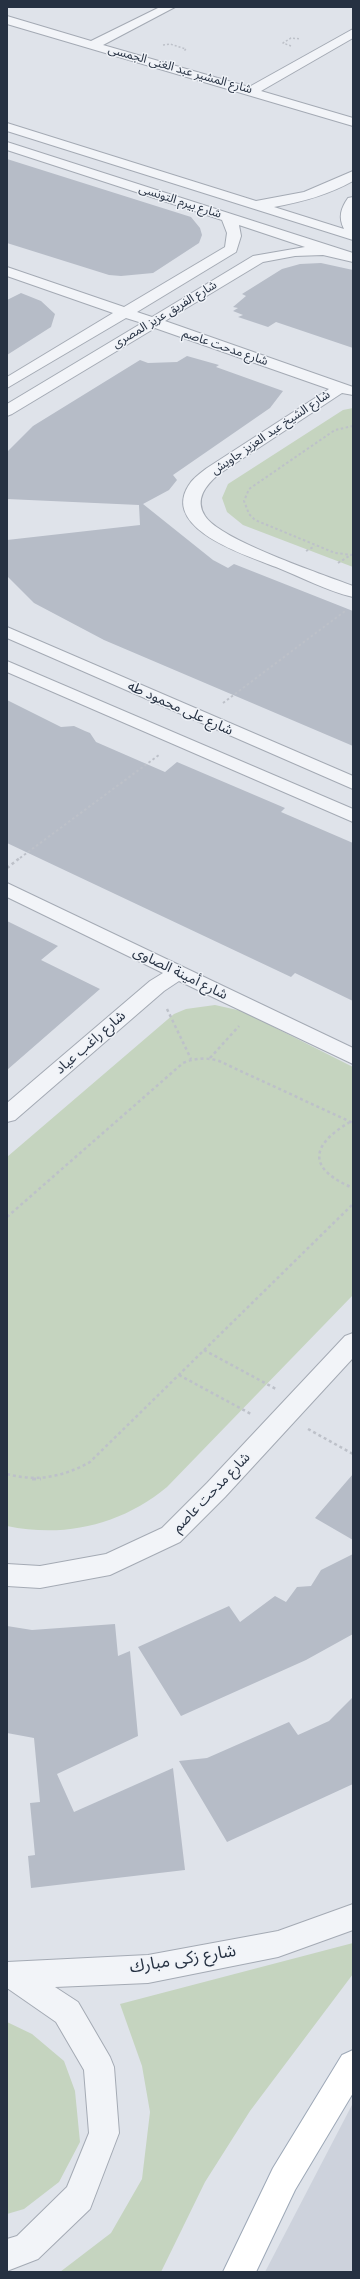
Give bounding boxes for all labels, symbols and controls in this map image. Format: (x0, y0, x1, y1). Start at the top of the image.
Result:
street label: شارع المشير عبد الغنى الجمسى (106, 42, 254, 98)
street label: شارع بيرم التونسى (137, 182, 223, 222)
street label: شارع الفريق عزيز المصرى (110, 278, 220, 352)
street label: شارع مدحت عاصم (180, 327, 270, 369)
street label: شارع الشيخ عبد العزيز جاويش (209, 388, 333, 478)
street label: شارع على محمود طه (125, 678, 235, 740)
street label: شارع أمينة الصاوى (130, 944, 230, 1004)
street label: شارع راغب عياد (52, 1008, 130, 1078)
street label: شارع مدحت عاصم (170, 1450, 254, 1536)
street label: شارع زكى مبارك (128, 1942, 238, 1978)

